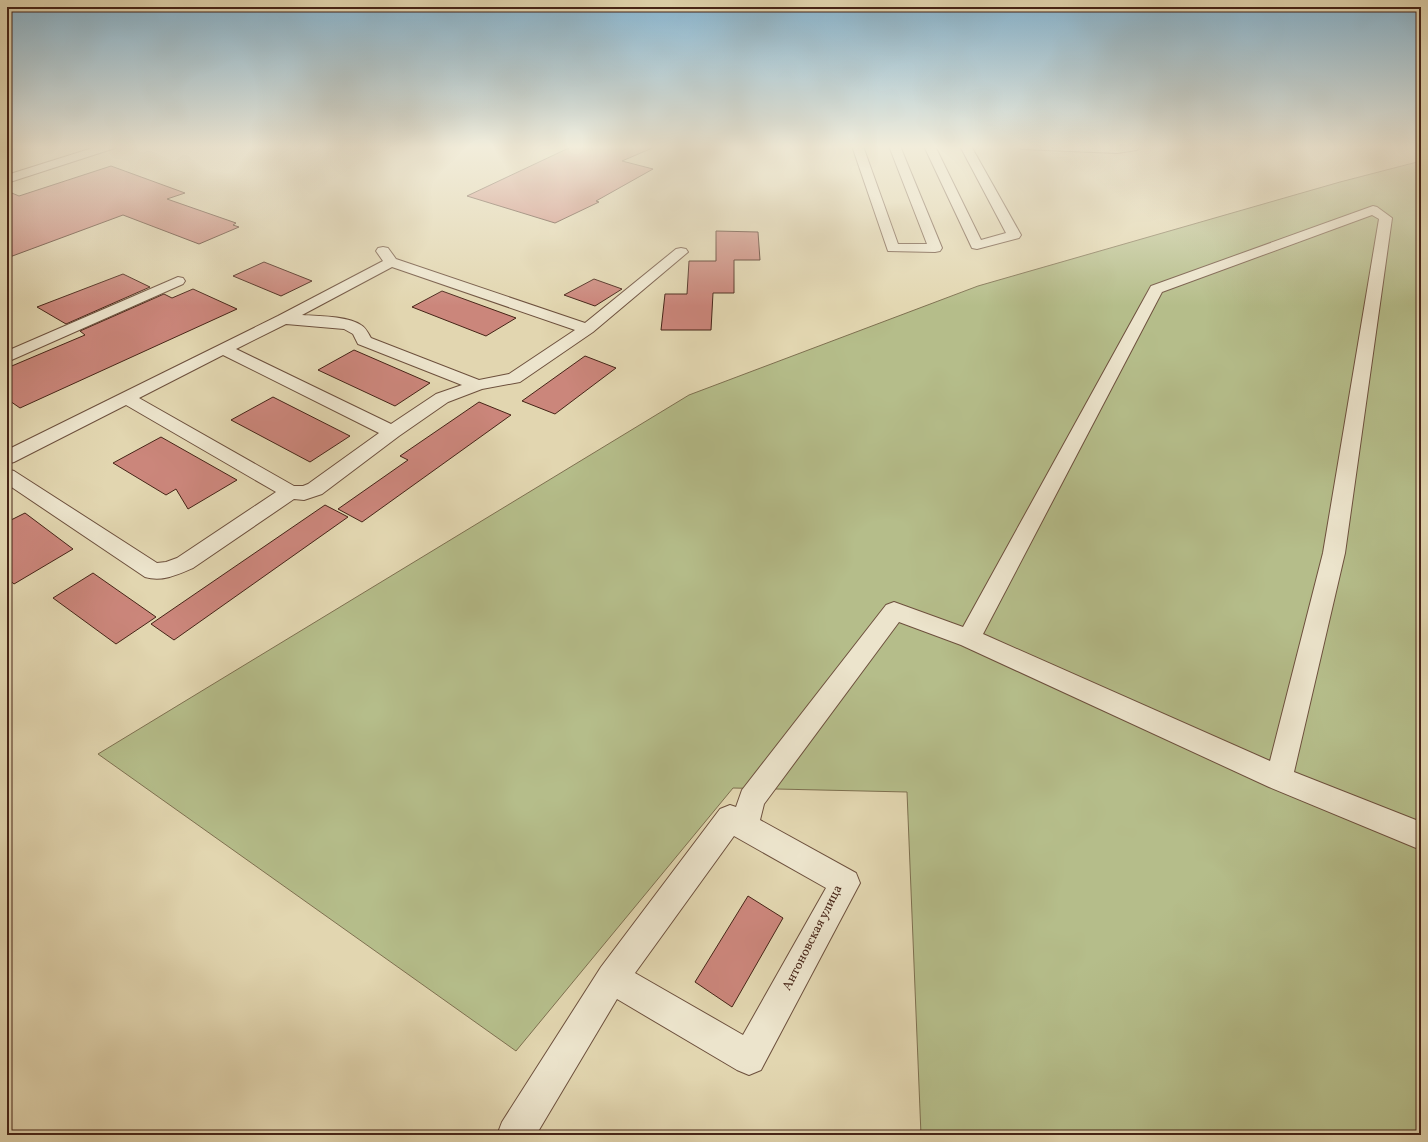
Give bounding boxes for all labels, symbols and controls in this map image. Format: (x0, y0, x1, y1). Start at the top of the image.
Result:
street label: Антоновская улица (779, 882, 847, 994)

